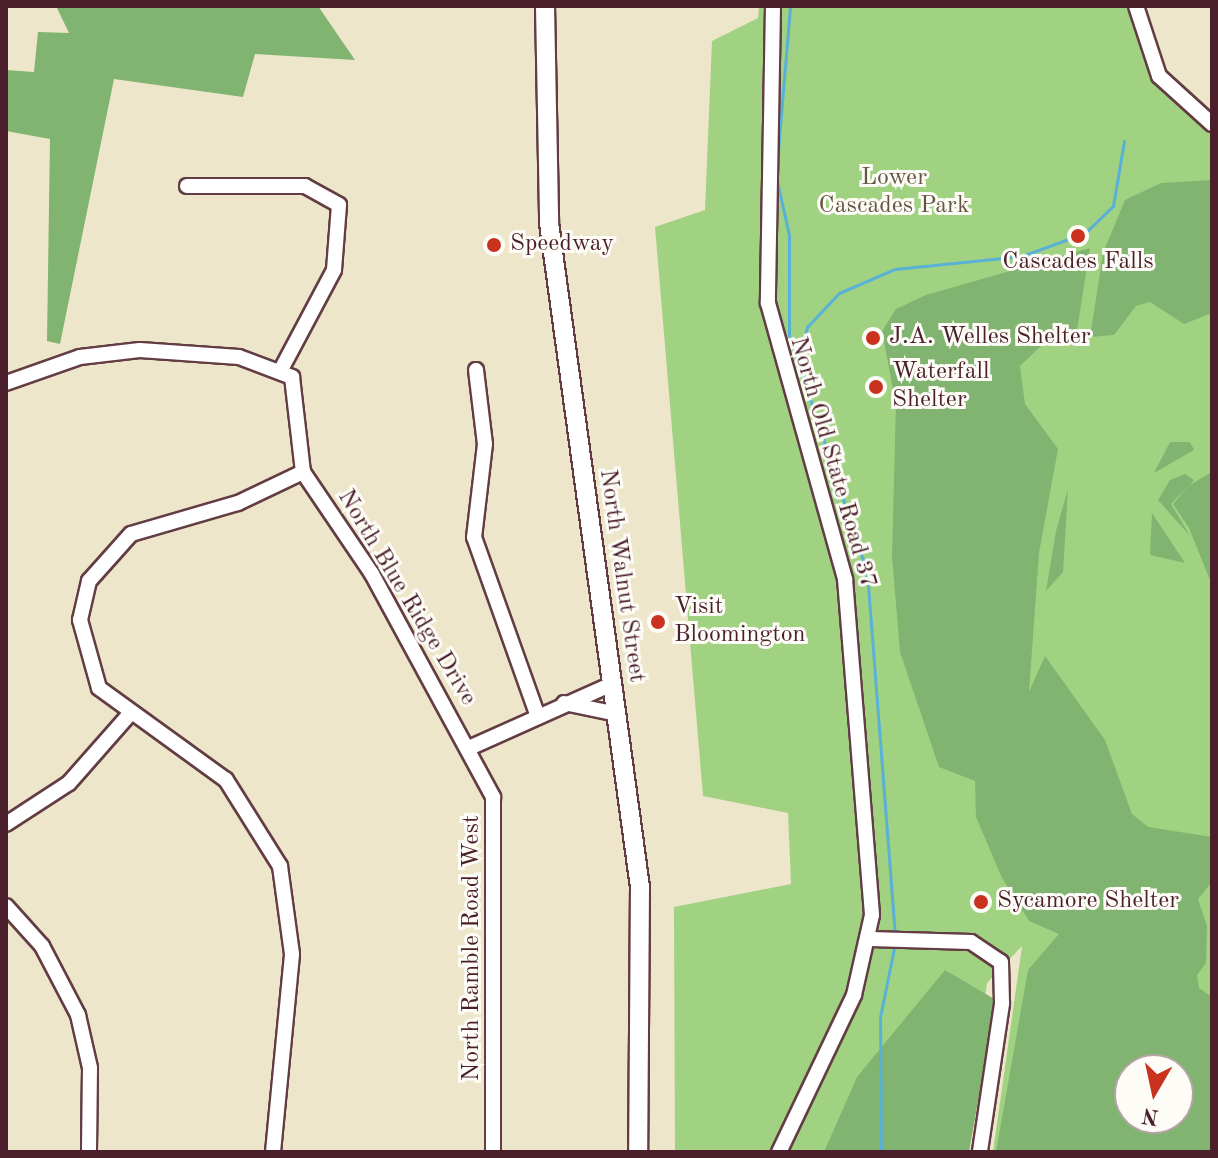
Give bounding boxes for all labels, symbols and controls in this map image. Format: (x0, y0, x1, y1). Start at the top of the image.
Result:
park label: Lower Cascades Park (819, 165, 969, 221)
marker: Cascades Falls (1069, 227, 1087, 245)
place label: Speedway (510, 231, 614, 259)
marker: Speedway (485, 236, 503, 254)
place label: Cascades Falls (1002, 249, 1154, 277)
place label: J.A. Welles Shelter (889, 324, 1091, 352)
marker: J.A. Welles Shelter (864, 329, 882, 347)
street label: North Old State Road 37 (782, 334, 882, 592)
place label: Waterfall Shelter (892, 359, 990, 415)
marker: Waterfall Shelter (867, 378, 885, 396)
street label: North Walnut Street (592, 468, 650, 684)
street label: North Blue Ridge Drive (330, 485, 482, 711)
place label: Visit Bloomington (674, 594, 806, 650)
marker: Visit Bloomington (649, 613, 667, 631)
street label: North Ramble Road West (459, 815, 487, 1081)
place label: Sycamore Shelter (997, 888, 1179, 916)
marker: Sycamore Shelter (972, 893, 990, 911)
north arrow (1114, 1054, 1194, 1134)
text: N (1141, 1104, 1161, 1128)

